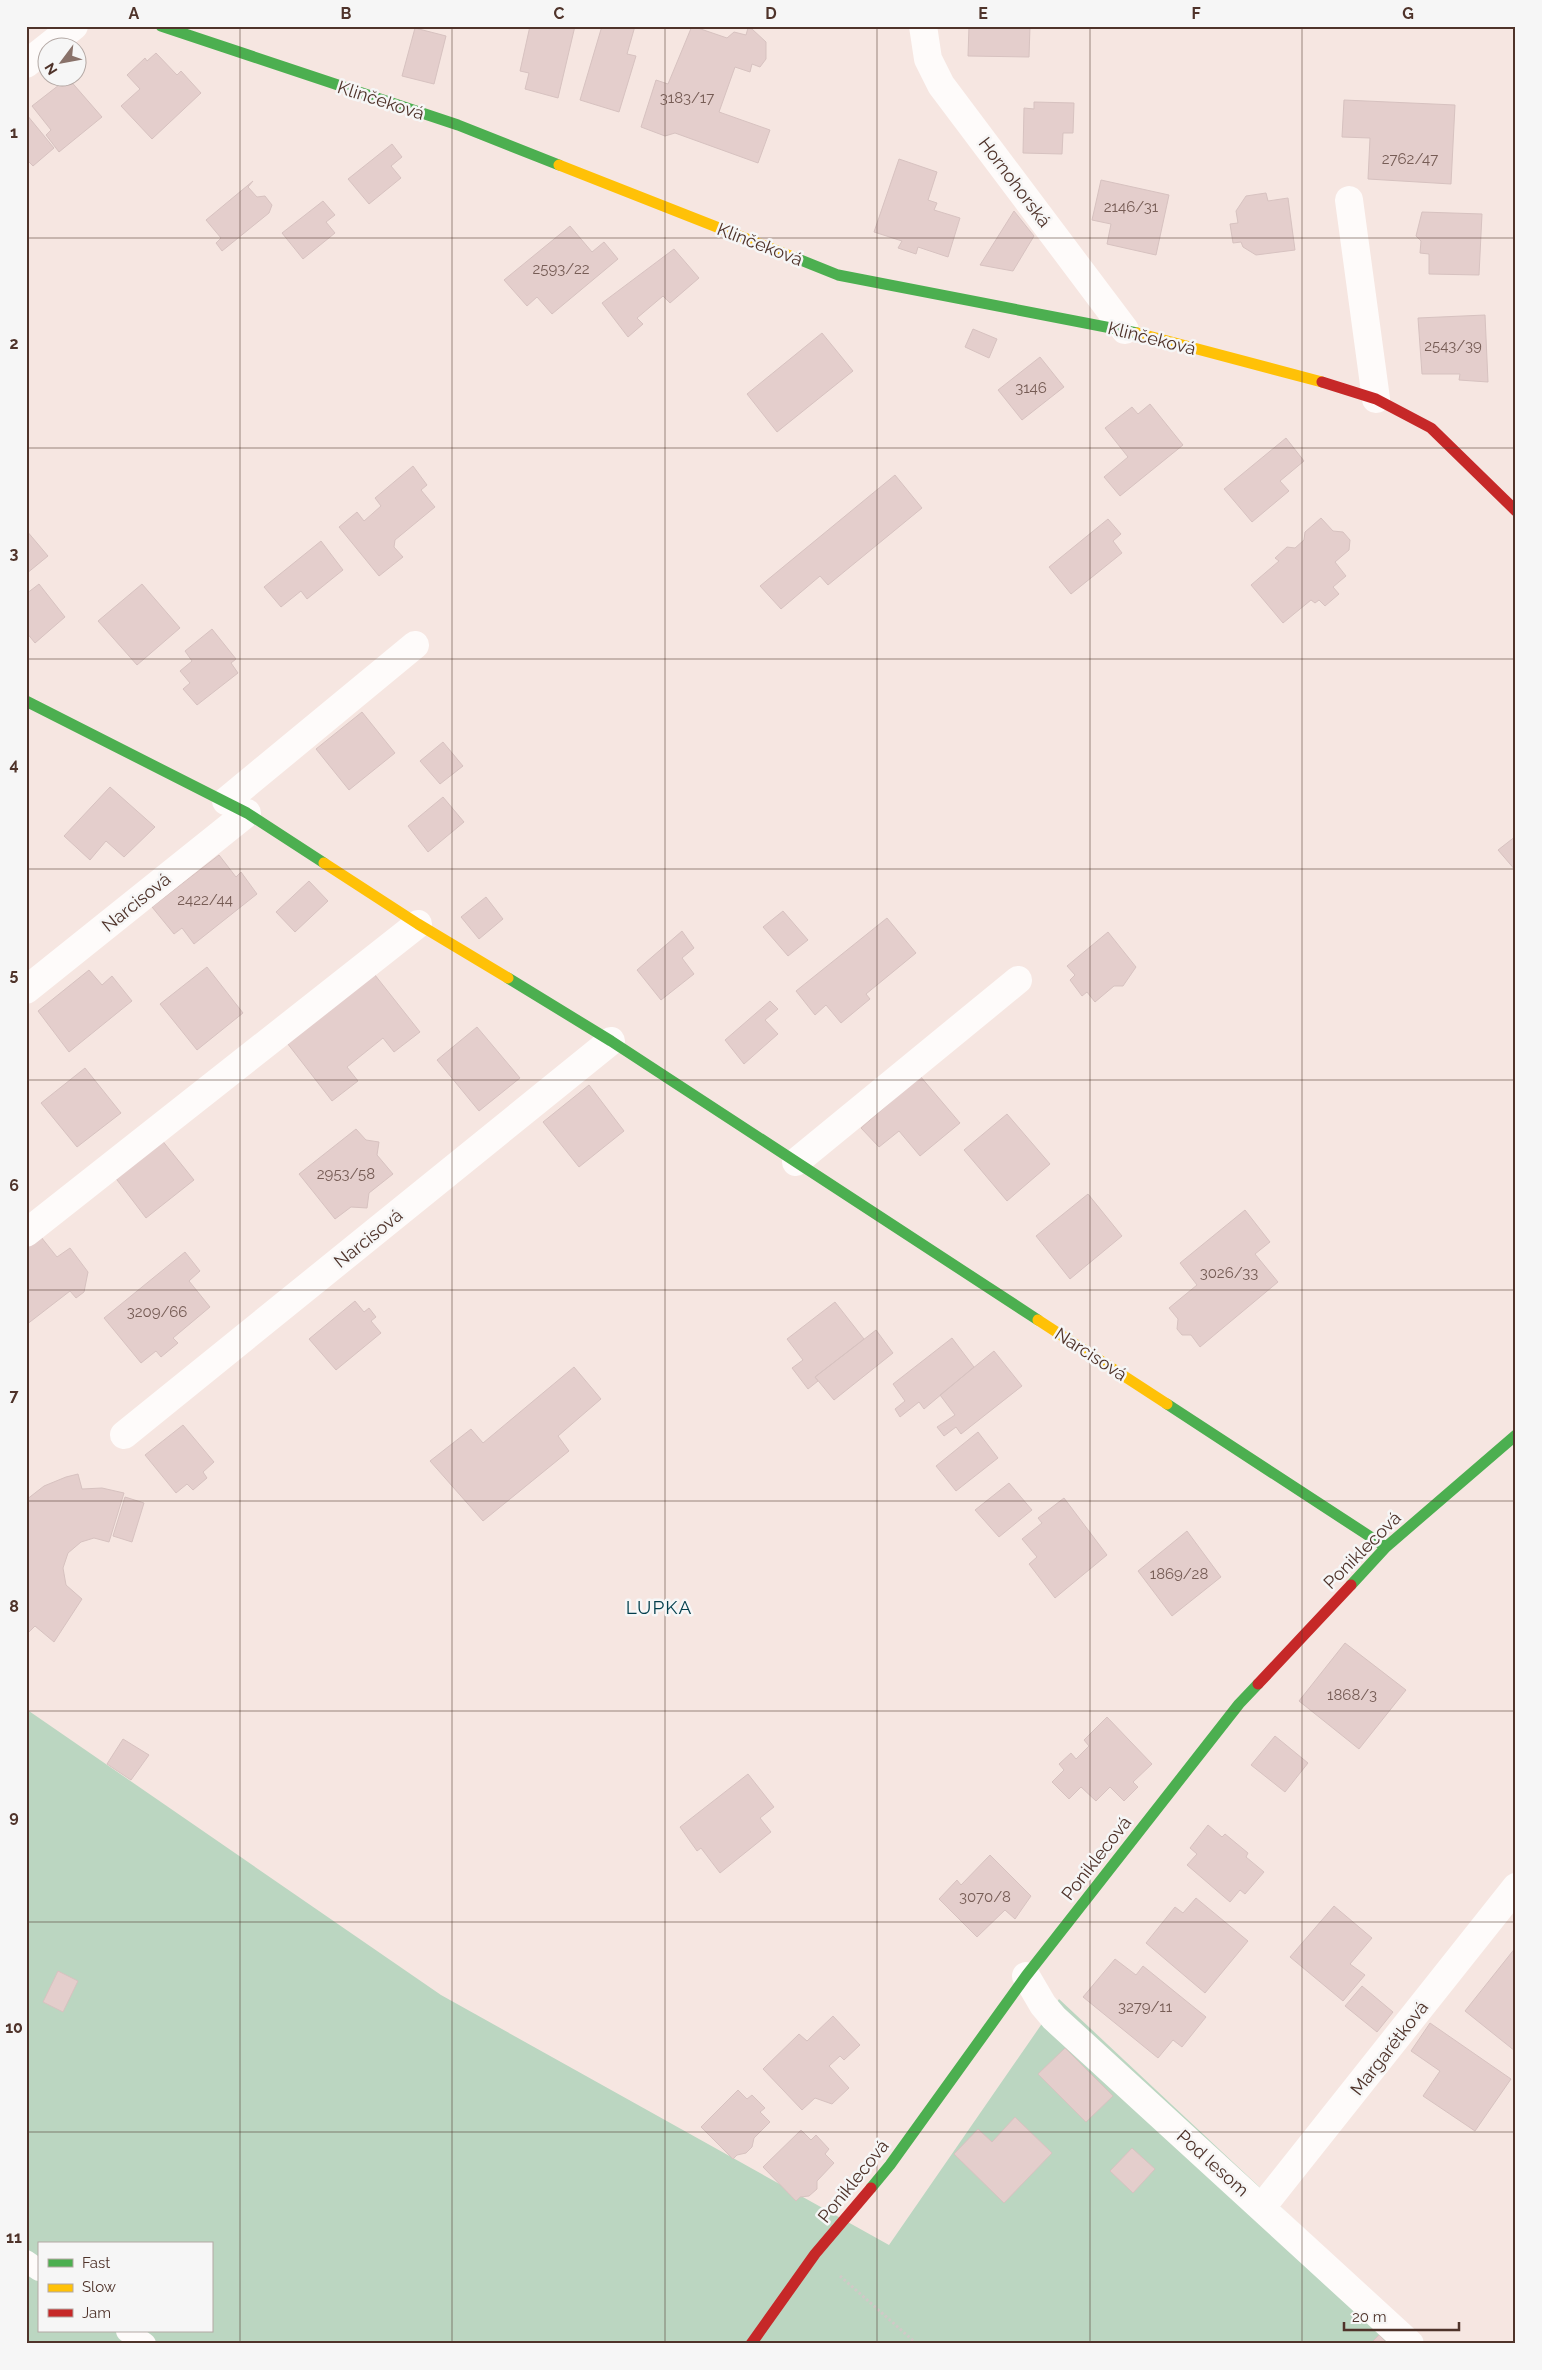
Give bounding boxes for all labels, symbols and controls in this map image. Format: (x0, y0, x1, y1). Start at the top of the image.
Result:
text: A (129, 4, 140, 23)
text: B (341, 4, 352, 23)
text: C (554, 4, 565, 23)
text: D (765, 4, 777, 23)
text: E (978, 4, 988, 23)
text: F (1191, 4, 1201, 23)
text: G (1402, 4, 1414, 23)
north arrow (38, 38, 88, 88)
text: N (41, 60, 61, 78)
street label: Klinčeková (335, 76, 427, 124)
house number: 3183/17 (660, 89, 714, 107)
text: 1 (10, 123, 18, 142)
street label: Hornohorská (974, 133, 1056, 231)
house number: 2762/47 (1382, 150, 1438, 168)
house number: 2146/31 (1104, 198, 1159, 216)
street label: Klinčeková (714, 218, 806, 270)
house number: 2593/22 (532, 260, 590, 278)
street label: Klinčeková (1106, 317, 1198, 359)
text: 2 (9, 334, 19, 353)
house number: 2543/39 (1424, 337, 1482, 355)
house number: 3146 (1015, 379, 1047, 397)
text: 3 (10, 544, 19, 563)
text: 4 (9, 755, 19, 774)
street label: Narcisová (98, 868, 174, 936)
house number: 2422/44 (177, 891, 233, 909)
text: 5 (10, 965, 19, 984)
house number: 2953/58 (317, 1165, 375, 1183)
text: 6 (9, 1176, 19, 1195)
street label: Narcisová (330, 1204, 406, 1272)
house number: 3026/33 (1200, 1264, 1258, 1282)
house number: 3209/66 (127, 1303, 187, 1321)
street label: Narcisová (1051, 1323, 1131, 1385)
text: 7 (10, 1386, 19, 1405)
street label: Poniklecová (1319, 1507, 1405, 1593)
house number: 1869/28 (1150, 1565, 1208, 1583)
district label: LUPKA (626, 1596, 692, 1618)
text: 8 (9, 1597, 19, 1616)
house number: 1868/3 (1327, 1686, 1377, 1704)
text: 9 (9, 1807, 19, 1826)
street label: Poniklecová (1057, 1812, 1135, 1904)
house number: 3070/8 (959, 1888, 1011, 1906)
street label: Margarétková (1346, 1997, 1432, 2099)
house number: 3279/11 (1118, 1998, 1173, 2016)
text: 10 (5, 2018, 23, 2037)
street label: Pod lesom (1173, 2125, 1253, 2201)
street label: Poniklecová (813, 2135, 893, 2227)
text: 11 (6, 2228, 22, 2247)
legend (38, 2242, 212, 2332)
text: Fast (82, 2254, 110, 2272)
text: Slow (82, 2278, 116, 2296)
scale bar (1344, 2300, 1460, 2332)
text: Jam (82, 2304, 111, 2322)
text: 20 m (1352, 2308, 1387, 2326)

